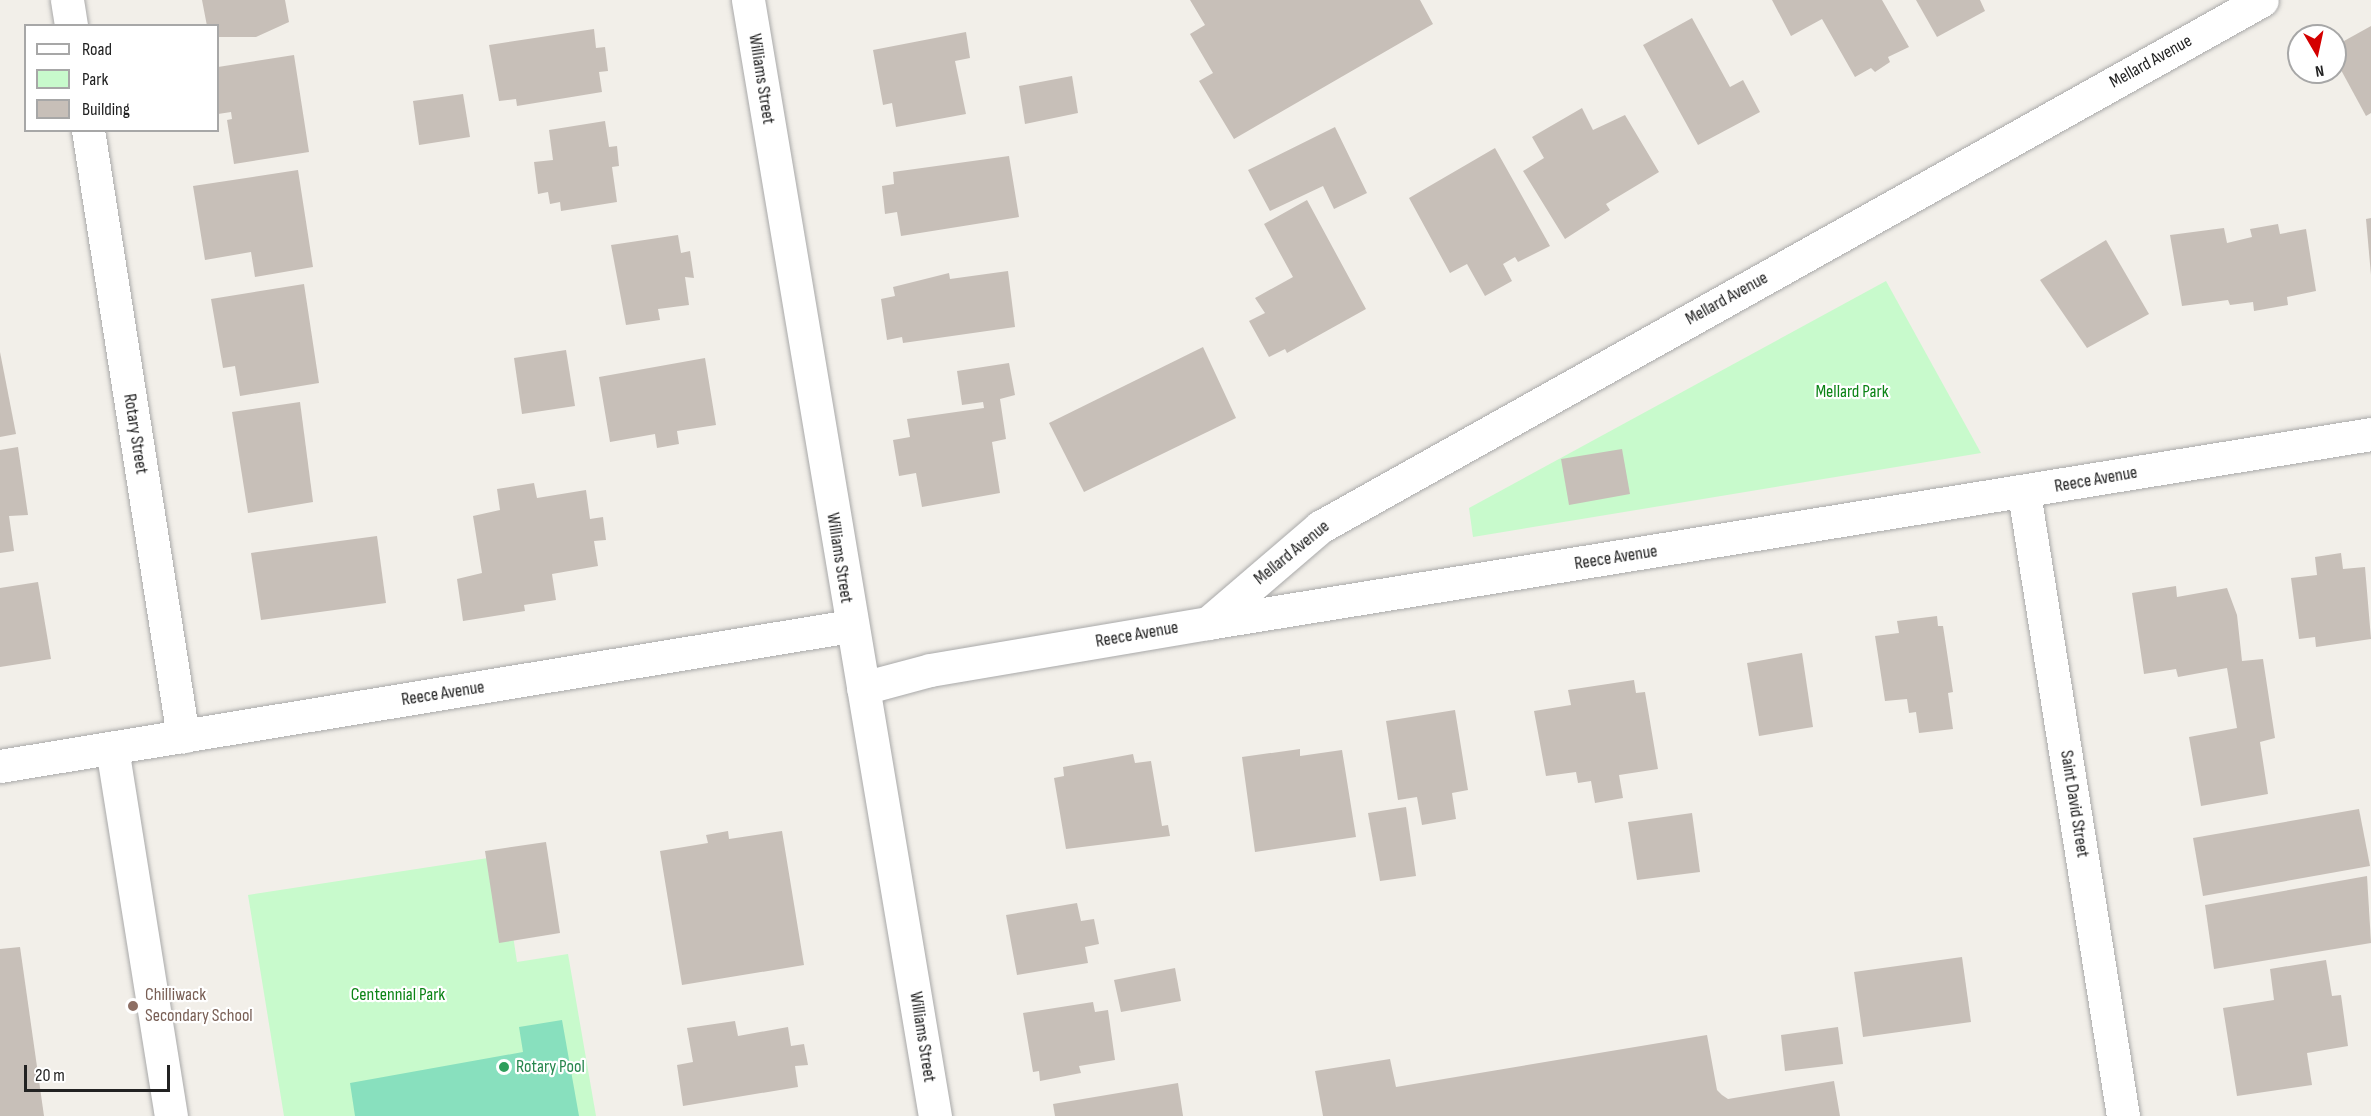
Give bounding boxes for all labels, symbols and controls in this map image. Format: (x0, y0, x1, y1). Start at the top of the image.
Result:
legend (24, 24, 219, 132)
north arrow (2287, 24, 2347, 84)
street label: Mellard Avenue (2106, 31, 2196, 93)
street label: Williams Street (743, 32, 779, 126)
text: Road (82, 39, 112, 60)
text: N (2314, 60, 2325, 80)
text: Park (82, 69, 108, 90)
text: Building (82, 99, 130, 120)
street label: Mellard Avenue (1682, 268, 1772, 330)
park label: Mellard Park (1815, 381, 1889, 403)
street label: Rotary Street (118, 392, 152, 476)
street label: Reece Avenue (2053, 462, 2139, 498)
street label: Williams Street (821, 511, 857, 605)
street label: Mellard Avenue (1250, 516, 1334, 590)
street label: Reece Avenue (1573, 541, 1659, 575)
street label: Reece Avenue (1094, 617, 1180, 653)
street label: Reece Avenue (400, 677, 486, 711)
street label: Saint David Street (2055, 749, 2093, 859)
park label: Centennial Park (351, 984, 445, 1006)
place label: Chilliwack Secondary School (145, 985, 253, 1028)
street label: Williams Street (904, 990, 940, 1084)
marker: Chilliwack Secondary School (126, 999, 140, 1013)
scale bar (27, 1053, 172, 1091)
place label: Rotary Pool (516, 1056, 585, 1078)
marker: Rotary Pool (497, 1060, 511, 1074)
text: 20 m (35, 1065, 65, 1086)

